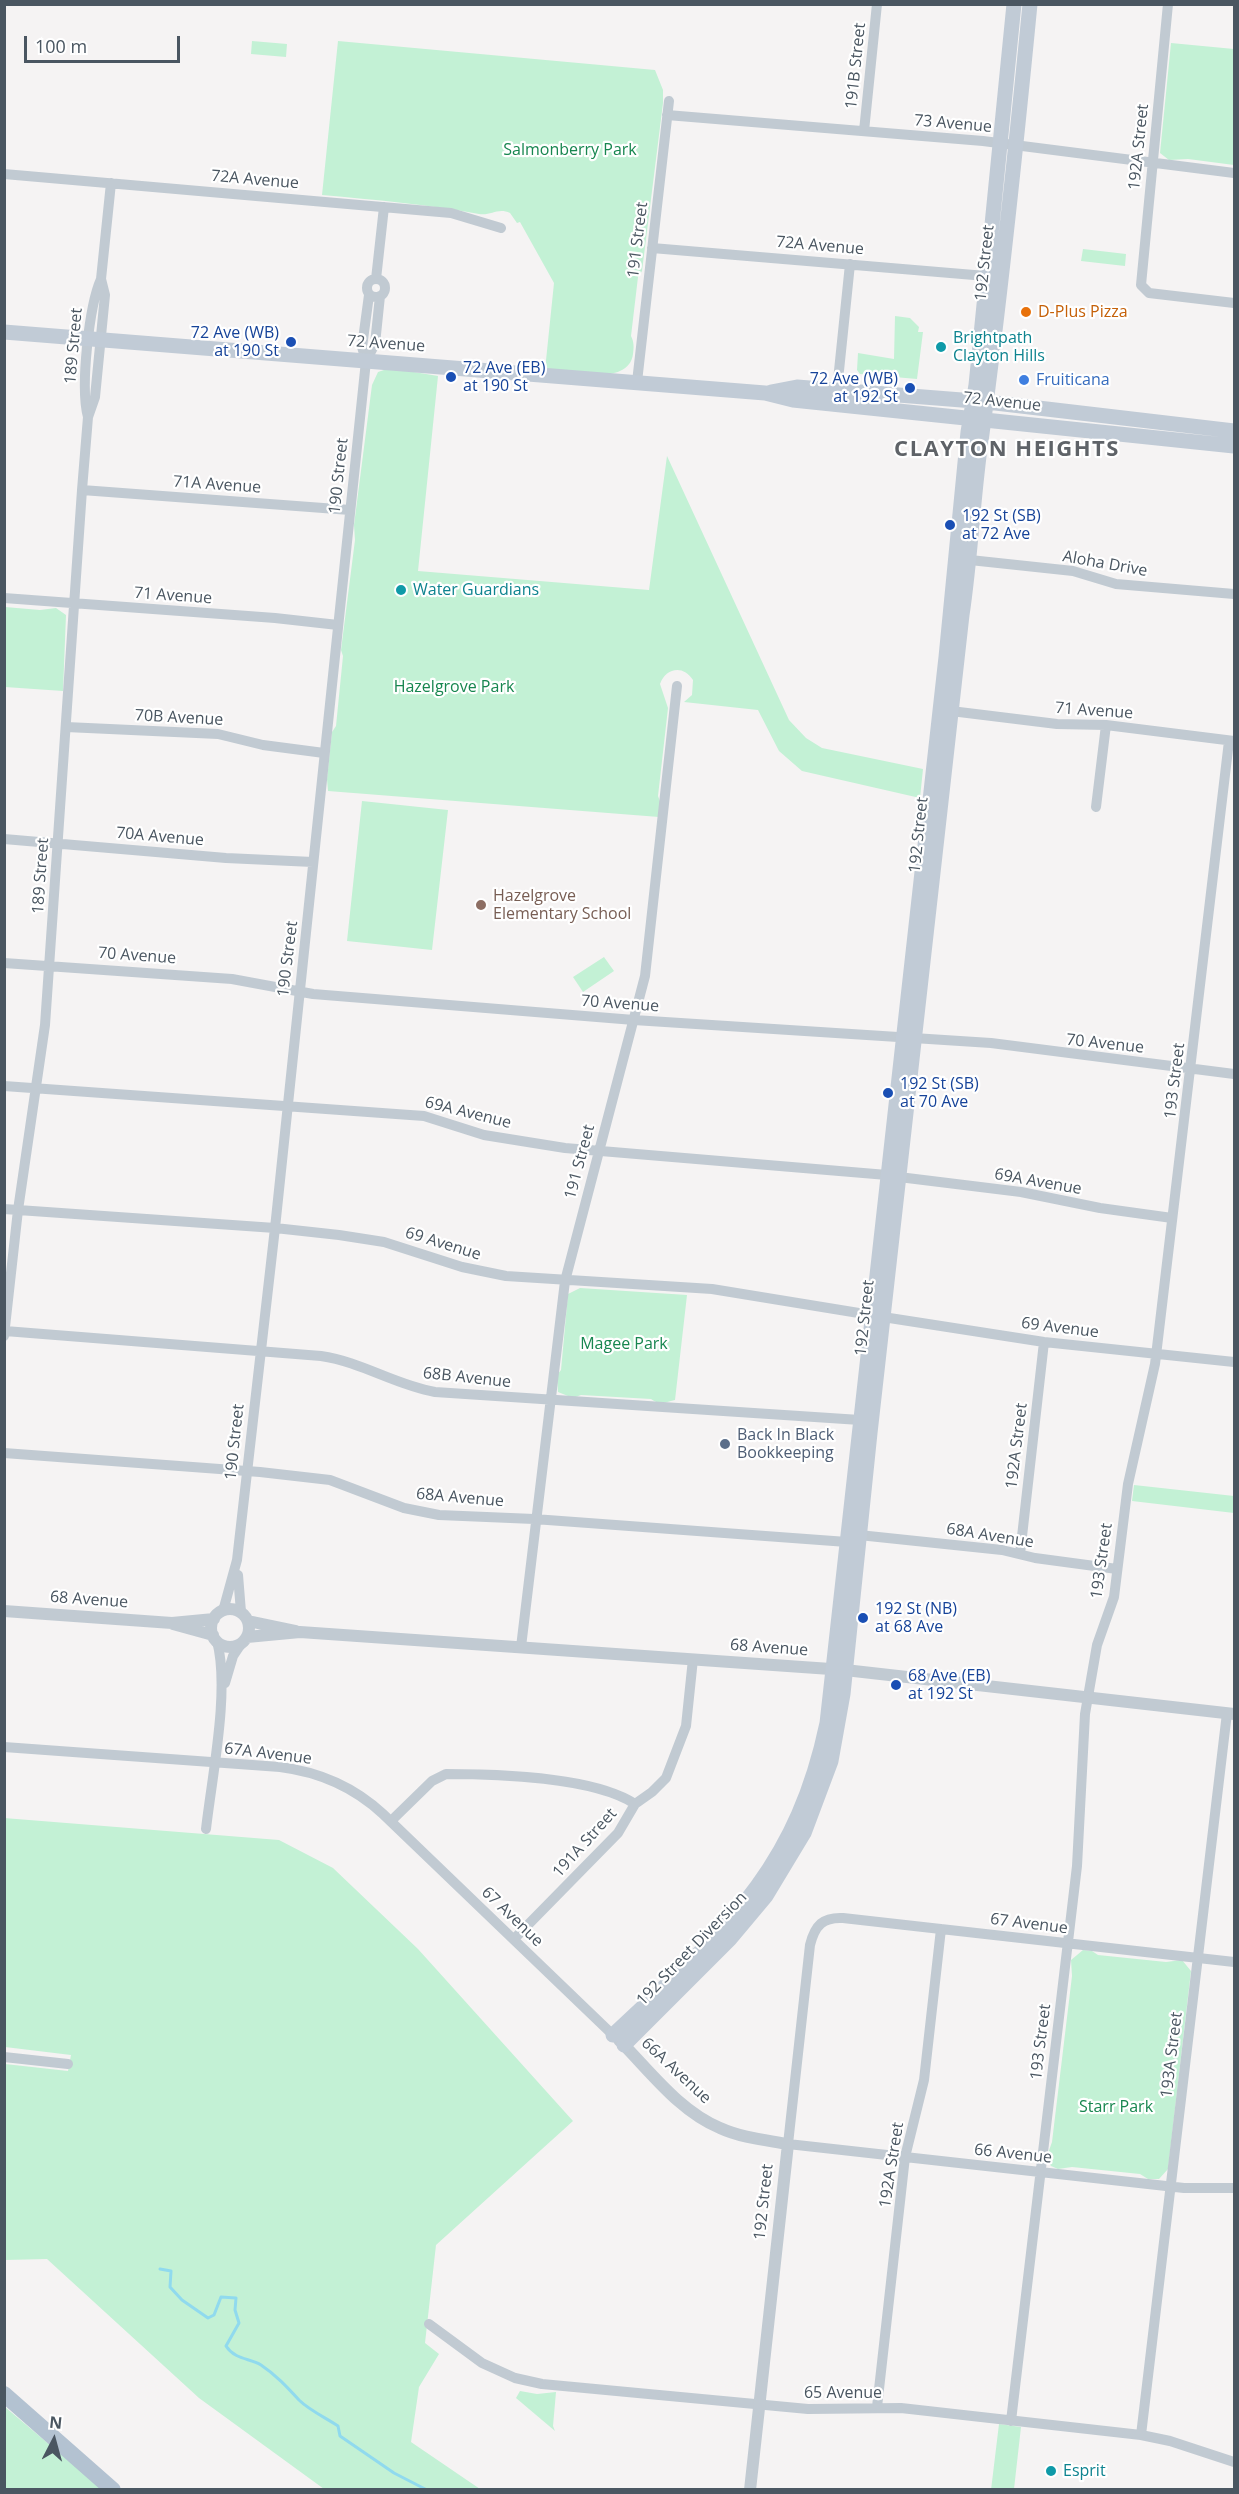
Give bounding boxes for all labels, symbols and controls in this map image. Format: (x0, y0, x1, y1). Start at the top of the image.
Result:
street label: 191B Street (842, 22, 870, 110)
scale bar (27, 24, 183, 62)
text: 100 m (35, 34, 87, 58)
street label: 192A Street (1125, 103, 1153, 191)
street label: 73 Avenue (913, 111, 993, 137)
park label: Salmonberry Park (503, 140, 637, 160)
street label: 72A Avenue (210, 167, 300, 193)
street label: 191 Street (624, 201, 652, 279)
street label: 192 Street (971, 224, 999, 302)
street label: 72A Avenue (775, 233, 865, 259)
place label: D-Plus Pizza (1038, 302, 1128, 322)
marker: D-Plus Pizza (1019, 305, 1033, 319)
street label: 189 Street (61, 307, 87, 385)
place label: 72 Ave (WB) at 190 St (191, 323, 279, 361)
place label: Brightpath Clayton Hills (953, 328, 1045, 366)
street label: 72 Avenue (346, 332, 426, 356)
marker: 72 Ave (WB) at 190 St (284, 335, 298, 349)
marker: Brightpath Clayton Hills (934, 340, 948, 354)
place label: 72 Ave (EB) at 190 St (463, 358, 545, 396)
place label: 72 Ave (WB) at 192 St (810, 369, 898, 407)
marker: 72 Ave (EB) at 190 St (444, 370, 458, 384)
place label: Fruiticana (1036, 370, 1110, 390)
marker: Fruiticana (1017, 373, 1031, 387)
marker: 72 Ave (WB) at 192 St (903, 381, 917, 395)
street label: 72 Avenue (962, 388, 1042, 416)
street label: 190 Street (325, 437, 353, 515)
district label: CLAYTON HEIGHTS (894, 437, 1120, 463)
street label: 71A Avenue (172, 472, 262, 498)
place label: 192 St (SB) at 72 Ave (962, 506, 1041, 544)
marker: 192 St (SB) at 72 Ave (943, 518, 957, 532)
street label: Aloha Drive (1061, 547, 1149, 581)
place label: Water Guardians (413, 580, 539, 600)
marker: Water Guardians (394, 583, 408, 597)
street label: 71 Avenue (133, 584, 213, 608)
park label: Hazelgrove Park (394, 677, 514, 697)
street label: 71 Avenue (1054, 699, 1134, 723)
street label: 70B Avenue (134, 706, 224, 730)
street label: 192 Street (905, 796, 933, 874)
street label: 70A Avenue (115, 824, 205, 850)
street label: 189 Street (29, 837, 53, 915)
place label: Hazelgrove Elementary School (493, 886, 631, 924)
marker: Hazelgrove Elementary School (474, 898, 488, 912)
street label: 190 Street (274, 920, 302, 998)
street label: 70 Avenue (97, 944, 177, 968)
street label: 70 Avenue (580, 992, 660, 1016)
street label: 70 Avenue (1065, 1030, 1145, 1058)
street label: 193 Street (1161, 1042, 1189, 1120)
place label: 192 St (SB) at 70 Ave (900, 1074, 979, 1112)
marker: 192 St (SB) at 70 Ave (881, 1086, 895, 1100)
street label: 69A Avenue (423, 1093, 513, 1133)
street label: 191 Street (561, 1123, 599, 1201)
street label: 69A Avenue (993, 1165, 1083, 1199)
street label: 69 Avenue (403, 1223, 483, 1265)
street label: 192 Street (851, 1279, 879, 1357)
street label: 69 Avenue (1020, 1314, 1100, 1342)
park label: Magee Park (580, 1334, 668, 1354)
street label: 68B Avenue (422, 1364, 512, 1392)
street label: 192A Street (1002, 1402, 1032, 1490)
street label: 190 Street (221, 1403, 249, 1481)
place label: Back In Black Bookkeeping (737, 1425, 834, 1463)
marker: Back In Black Bookkeeping (718, 1437, 732, 1451)
street label: 68A Avenue (415, 1485, 505, 1511)
street label: 68A Avenue (945, 1520, 1035, 1552)
street label: 193 Street (1087, 1522, 1117, 1600)
street label: 68 Avenue (49, 1588, 129, 1612)
place label: 192 St (NB) at 68 Ave (875, 1599, 957, 1637)
marker: 192 St (NB) at 68 Ave (856, 1611, 870, 1625)
street label: 68 Avenue (729, 1636, 809, 1660)
place label: 68 Ave (EB) at 192 St (908, 1666, 990, 1704)
marker: 68 Ave (EB) at 192 St (889, 1678, 903, 1692)
street label: 67A Avenue (223, 1739, 313, 1769)
street label: 191A Street (549, 1804, 621, 1882)
street label: 67 Avenue (477, 1883, 547, 1951)
street label: 192 Street Diversion (633, 1888, 751, 2010)
street label: 67 Avenue (989, 1910, 1069, 1938)
street label: 193 Street (1027, 2003, 1055, 2081)
street label: 193A Street (1157, 2011, 1187, 2099)
street label: 66A Avenue (637, 2034, 715, 2108)
park label: Starr Park (1079, 2097, 1153, 2117)
street label: 192A Street (876, 2121, 908, 2209)
street label: 66 Avenue (973, 2140, 1053, 2168)
street label: 192 Street (750, 2163, 778, 2241)
street label: 65 Avenue (804, 2383, 882, 2403)
north arrow (24, 2410, 84, 2470)
text: N (48, 2410, 63, 2434)
place label: Esprit (1063, 2461, 1106, 2481)
marker: Esprit (1044, 2464, 1058, 2478)

